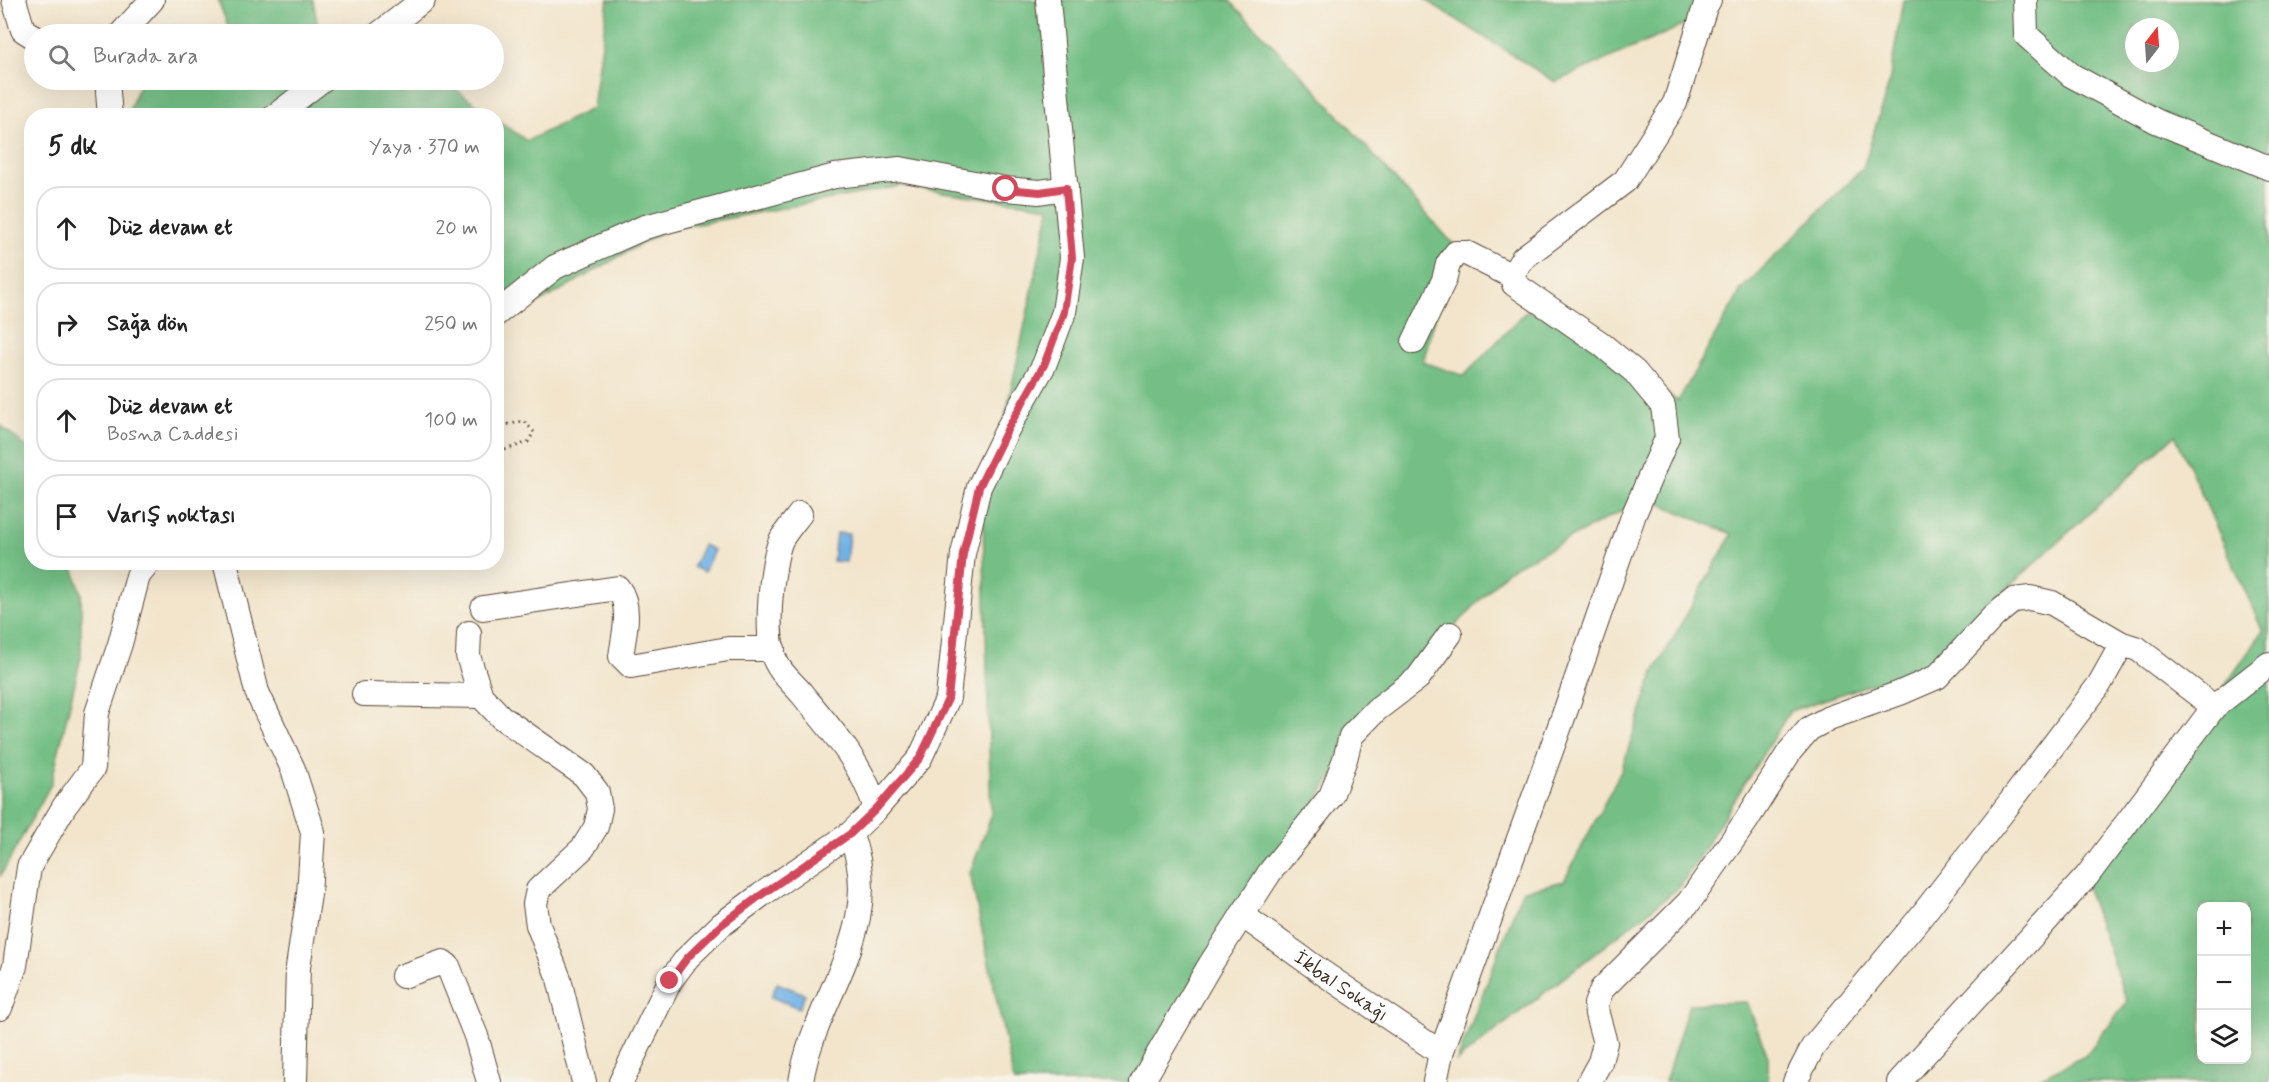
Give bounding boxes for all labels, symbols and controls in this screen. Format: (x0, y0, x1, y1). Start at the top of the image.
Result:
north arrow (2125, 18, 2179, 72)
search box (24, 24, 504, 90)
icon: search (45, 41, 78, 74)
text: Burada ara (93, 43, 198, 71)
text: 5 dk (48, 130, 97, 164)
text: Yaya · 370 m (369, 134, 480, 161)
route start (992, 175, 1018, 201)
icon: ahead (50, 212, 83, 245)
text: Düz devam et (107, 214, 232, 242)
text: 20 m (435, 215, 478, 242)
icon: right (50, 308, 83, 341)
text: Sağa dön (107, 310, 188, 338)
text: 250 m (424, 311, 478, 338)
text: Düz devam et (107, 393, 232, 421)
icon: ahead (50, 404, 83, 437)
text: 100 m (424, 407, 478, 434)
text: Bosna Caddesi (107, 421, 238, 448)
icon: arrive (50, 500, 83, 533)
text: Varış noktası (107, 502, 236, 530)
map controls (2197, 902, 2251, 1064)
button: + (2197, 902, 2251, 956)
street label: İkbal Sokağı (1288, 945, 1393, 1029)
button: − (2197, 956, 2251, 1010)
route end (656, 967, 682, 993)
button: layers (2197, 1010, 2251, 1064)

